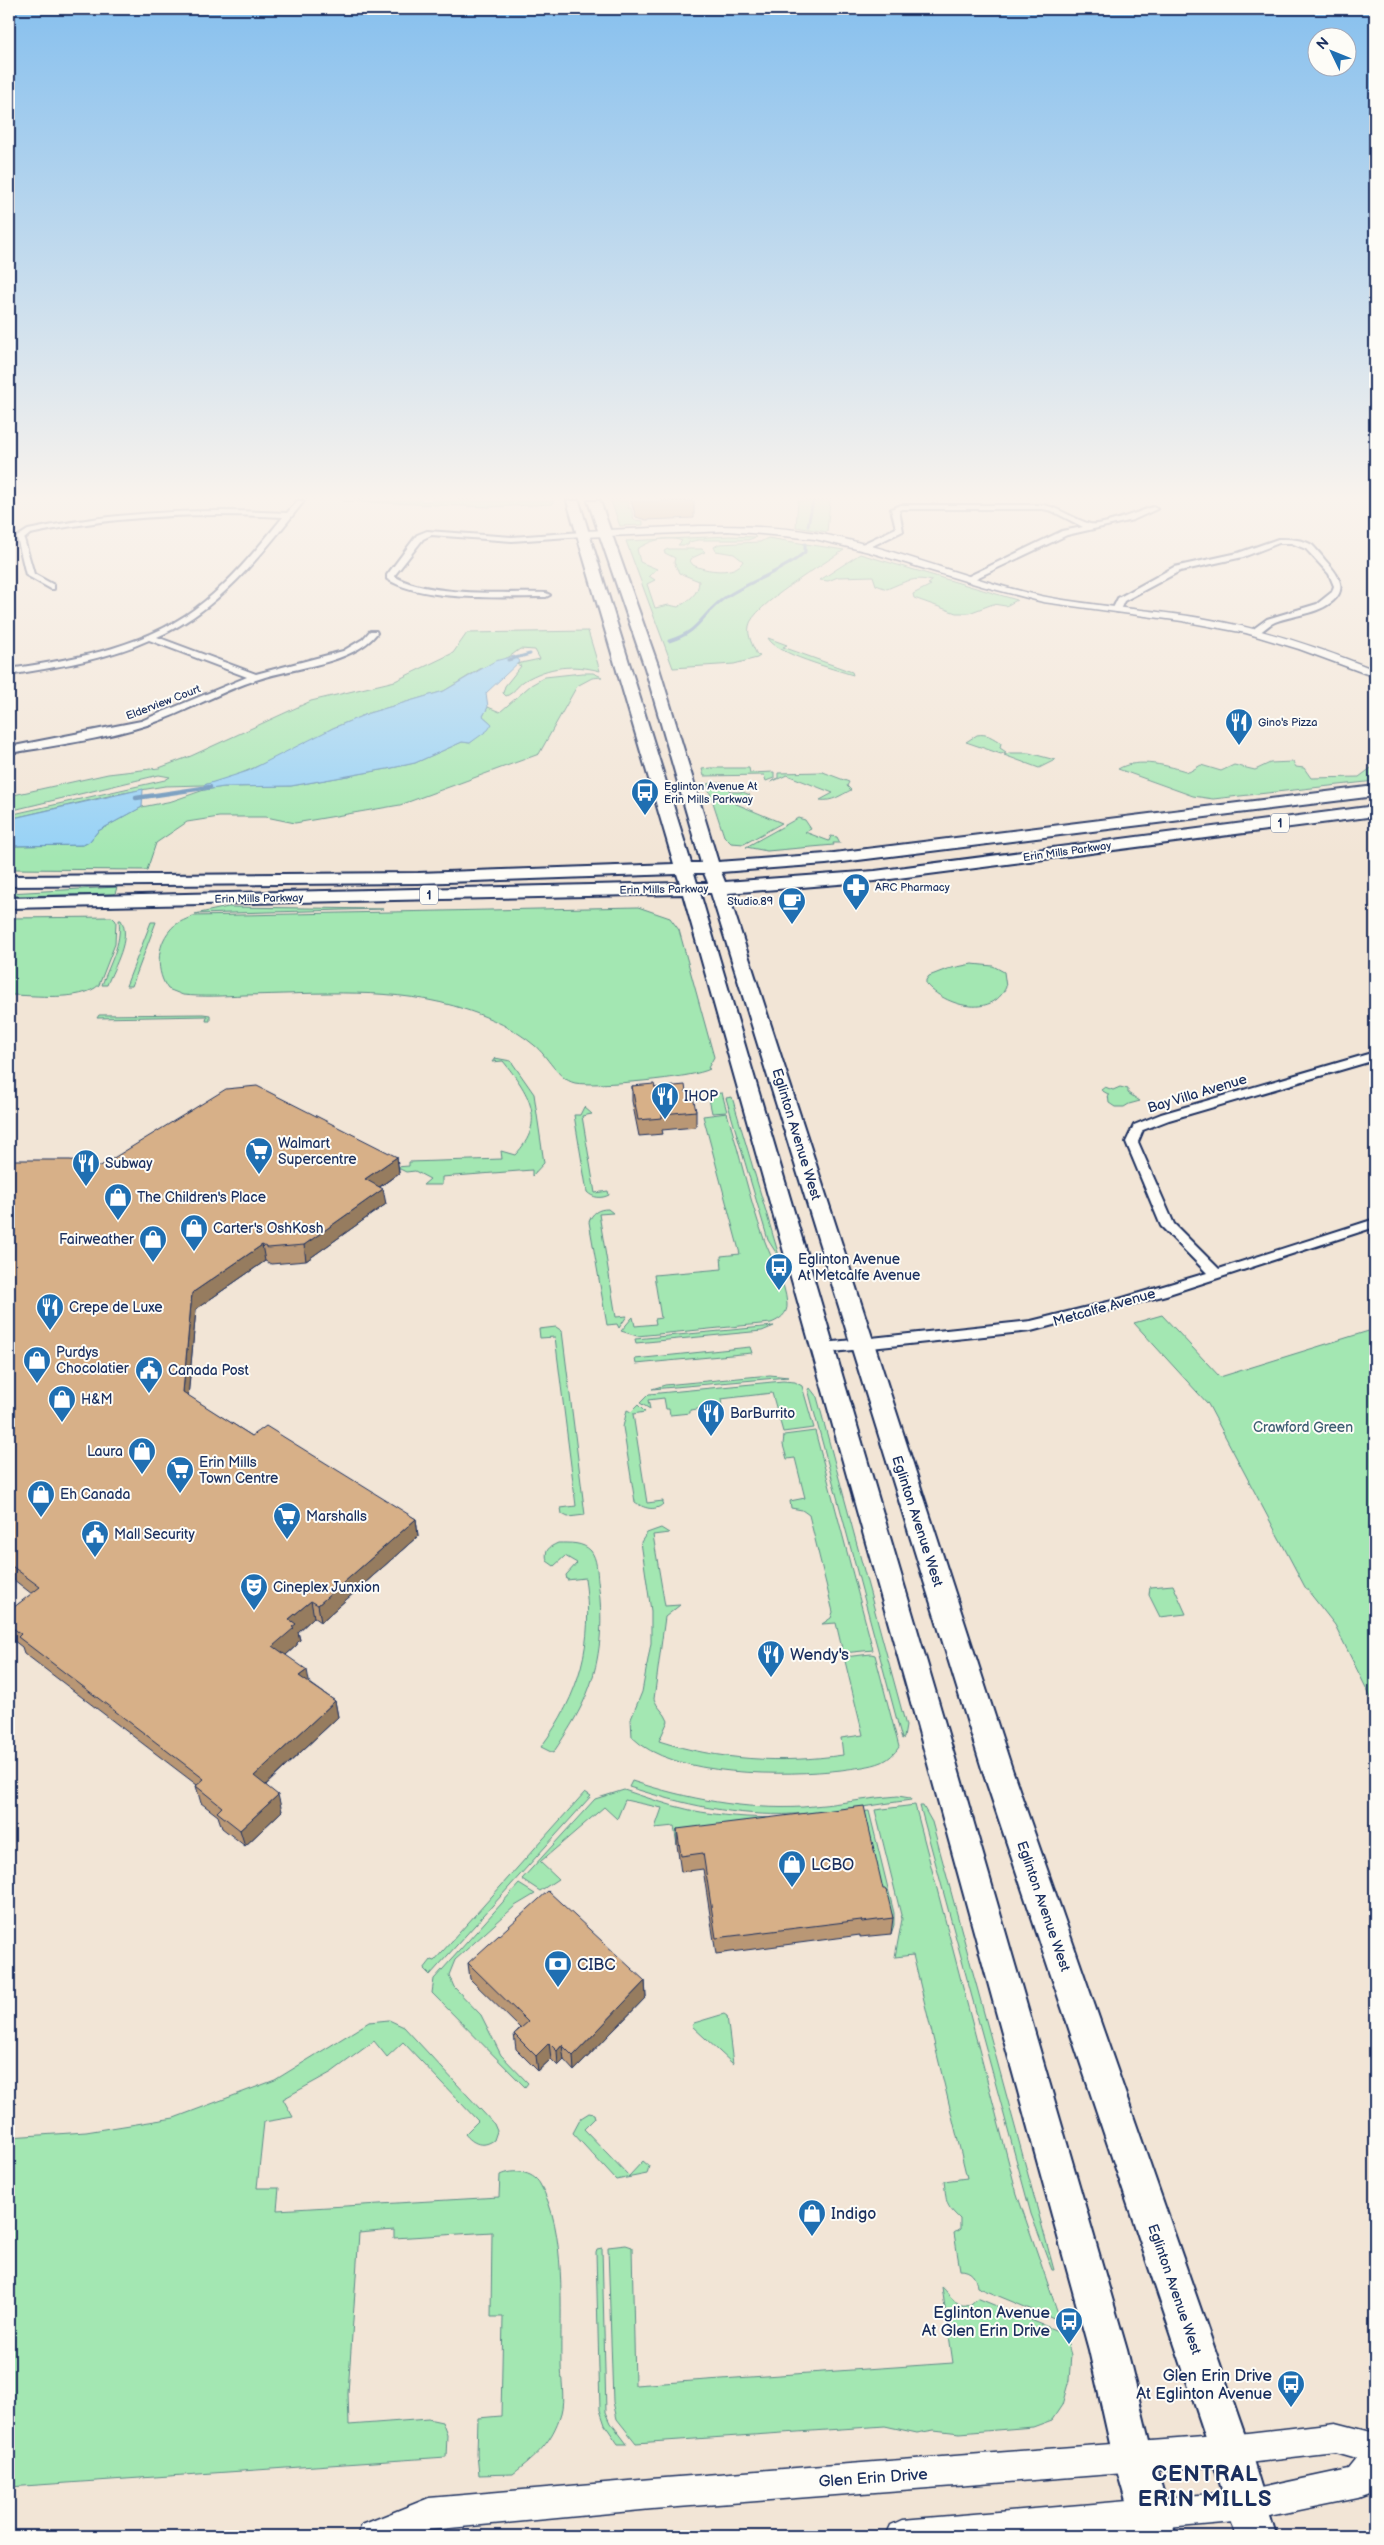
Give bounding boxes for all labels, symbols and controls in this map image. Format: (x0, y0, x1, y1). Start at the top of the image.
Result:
north arrow (1306, 28, 1356, 78)
text: N (1313, 34, 1333, 53)
street label: Elderview Court (124, 682, 203, 723)
restaurant icon: Gino's Pizza (1224, 707, 1254, 746)
place label: Gino's Pizza (1258, 716, 1317, 729)
bus stop icon: Eglinton Avenue At Erin Mills Parkway (630, 777, 660, 816)
place label: Eglinton Avenue At Erin Mills Parkway (664, 780, 758, 806)
road number: 1 (1271, 814, 1289, 832)
street label: Erin Mills Parkway (1022, 839, 1112, 864)
pharmacy icon: ARC Pharmacy (841, 872, 871, 911)
place label: ARC Pharmacy (875, 881, 950, 894)
street label: Erin Mills Parkway (619, 882, 709, 897)
road number: 1 (420, 886, 438, 904)
cafe icon: Studio.89 (777, 886, 807, 925)
street label: Erin Mills Parkway (214, 891, 304, 906)
place label: Studio.89 (727, 895, 773, 908)
street label: Eglinton Avenue West (768, 1066, 825, 1203)
street label: Bay Villa Avenue (1145, 1070, 1249, 1117)
restaurant icon: IHOP (650, 1081, 680, 1120)
place label: IHOP (684, 1088, 718, 1105)
place label: Walmart Supercentre (278, 1135, 356, 1168)
supermarket icon: Walmart Supercentre (244, 1136, 274, 1175)
restaurant icon: Subway (71, 1148, 101, 1187)
place label: Subway (105, 1155, 153, 1172)
shop icon: The Children's Place (103, 1182, 133, 1221)
place label: The Children's Place (137, 1189, 266, 1206)
shop icon: Carter's OshKosh (179, 1213, 209, 1252)
place label: Carter's OshKosh (213, 1220, 324, 1237)
shop icon: Fairweather (138, 1224, 168, 1263)
place label: Fairweather (59, 1231, 135, 1248)
place label: Eglinton Avenue At Metcalfe Avenue (798, 1251, 920, 1284)
bus stop icon: Eglinton Avenue At Metcalfe Avenue (764, 1252, 794, 1291)
street label: Metcalfe Avenue (1051, 1285, 1157, 1330)
restaurant icon: Crepe de Luxe (35, 1292, 65, 1331)
place label: Crepe de Luxe (69, 1299, 163, 1316)
place label: Purdys Chocolatier (56, 1344, 130, 1377)
shop icon: Purdys Chocolatier (22, 1345, 52, 1384)
public building icon: Canada Post (134, 1355, 164, 1394)
place label: Canada Post (168, 1362, 250, 1379)
shop icon: H&M (47, 1384, 77, 1423)
place label: H&M (81, 1391, 113, 1408)
restaurant icon: BarBurrito (696, 1398, 726, 1437)
place label: BarBurrito (730, 1405, 795, 1422)
park label: Crawford Green (1253, 1419, 1353, 1436)
shop icon: Laura (127, 1436, 157, 1475)
place label: Laura (87, 1443, 123, 1460)
street label: Eglinton Avenue West (888, 1453, 947, 1590)
place label: Erin Mills Town Centre (199, 1454, 278, 1487)
supermarket icon: Erin Mills Town Centre (165, 1455, 195, 1494)
shop icon: Eh Canada (26, 1479, 56, 1518)
place label: Eh Canada (60, 1486, 130, 1503)
supermarket icon: Marshalls (272, 1501, 302, 1540)
place label: Marshalls (306, 1508, 367, 1525)
public building icon: Mall Security (80, 1519, 110, 1558)
place label: Mall Security (114, 1526, 195, 1543)
theatre icon: Cineplex Junxion (239, 1572, 269, 1611)
place label: Cineplex Junxion (273, 1579, 380, 1596)
restaurant icon: Wendy's (756, 1639, 786, 1678)
place label: Wendy's (790, 1646, 849, 1665)
street label: Eglinton Avenue West (1013, 1839, 1074, 1974)
shop icon: LCBO (777, 1849, 807, 1888)
place label: LCBO (811, 1856, 854, 1875)
bank icon: CIBC (543, 1949, 573, 1988)
place label: CIBC (577, 1956, 616, 1975)
shop icon: Indigo (797, 2198, 827, 2237)
place label: Indigo (831, 2205, 876, 2224)
street label: Eglinton Avenue West (1144, 2222, 1205, 2357)
place label: Eglinton Avenue At Glen Erin Drive (922, 2304, 1051, 2341)
bus stop icon: Eglinton Avenue At Glen Erin Drive (1054, 2306, 1084, 2345)
place label: Glen Erin Drive At Eglinton Avenue (1136, 2367, 1273, 2404)
bus stop icon: Glen Erin Drive At Eglinton Avenue (1276, 2369, 1306, 2408)
district label: CENTRAL ERIN MILLS (1138, 2461, 1272, 2513)
street label: Glen Erin Drive (818, 2465, 929, 2492)

